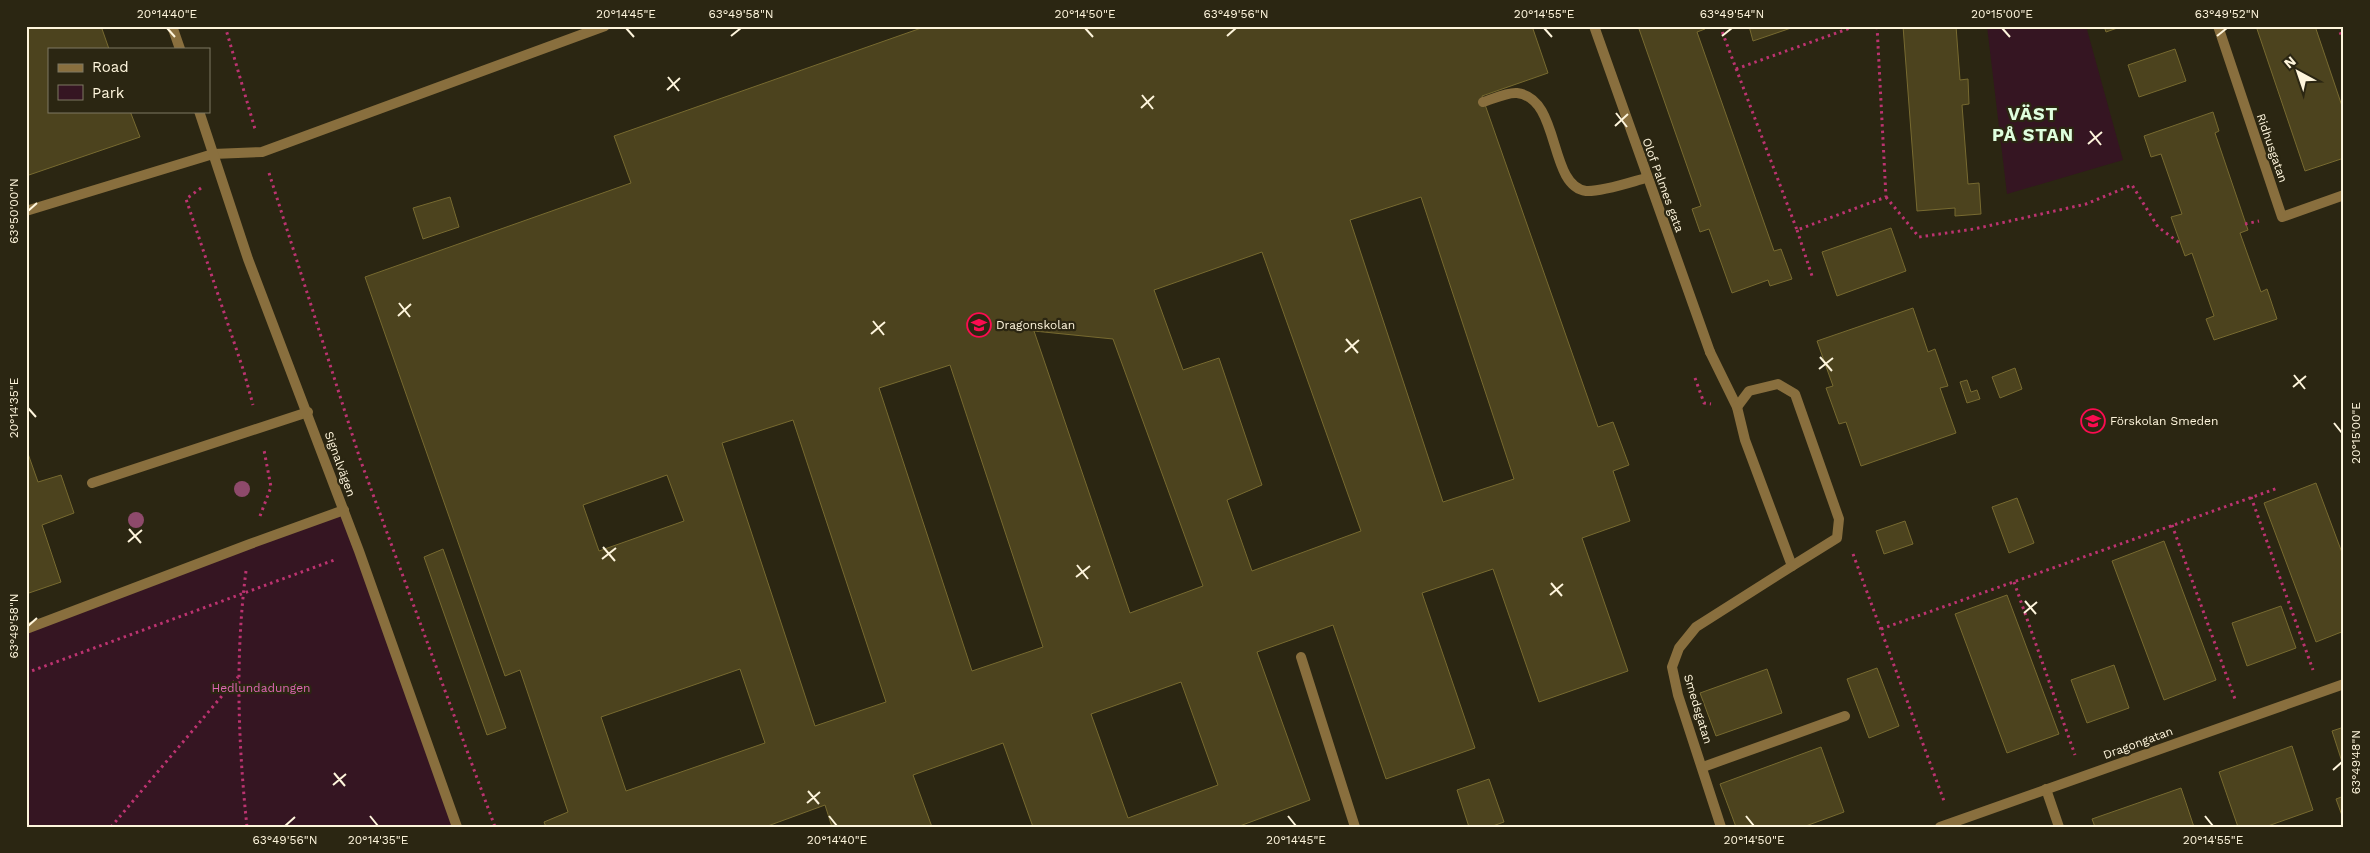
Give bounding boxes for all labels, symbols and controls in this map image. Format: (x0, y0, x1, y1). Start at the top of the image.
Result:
text: 20°14'40"E (137, 7, 198, 21)
text: 20°14'45"E (596, 7, 656, 21)
text: 63°49'58"N (708, 7, 774, 21)
text: 20°14'50"E (1054, 7, 1116, 21)
text: 63°49'56"N (1204, 7, 1268, 21)
text: 20°14'55"E (1514, 7, 1575, 21)
text: 63°49'54"N (1700, 7, 1764, 21)
text: 20°15'00"E (1971, 7, 2033, 21)
text: 63°49'52"N (2195, 7, 2259, 21)
legend (48, 48, 210, 112)
north arrow (2272, 48, 2322, 98)
text: N (2281, 53, 2299, 72)
text: Road (92, 58, 129, 76)
text: Park (92, 84, 125, 102)
district label: VÄST PÅ STAN (1992, 103, 2074, 145)
street label: Ridhusgatan (2254, 112, 2290, 184)
street label: Olof Palmes gata (1639, 136, 1687, 234)
text: 63°50'00"N (7, 178, 21, 244)
school or university icon: Dragonskolan (966, 312, 992, 338)
place label: Dragonskolan (996, 318, 1075, 332)
text: 20°14'35"E (7, 377, 21, 438)
text: 20°15'00"E (2349, 402, 2363, 464)
school or university icon: Förskolan Smeden (2080, 408, 2106, 434)
place label: Förskolan Smeden (2110, 414, 2218, 428)
street label: Signalvägen (322, 429, 358, 499)
text: 63°49'58"N (7, 593, 21, 659)
street label: Smedsgatan (1681, 673, 1715, 745)
park label: Hedlundadungen (211, 681, 311, 695)
street label: Dragongatan (2101, 724, 2175, 762)
text: 63°49'48"N (2349, 730, 2363, 794)
text: 63°49'56"N (253, 833, 317, 847)
text: 20°14'35"E (348, 833, 409, 847)
text: 20°14'40"E (807, 833, 868, 847)
text: 20°14'45"E (1266, 833, 1326, 847)
text: 20°14'50"E (1723, 833, 1785, 847)
text: 20°14'55"E (2183, 833, 2244, 847)

